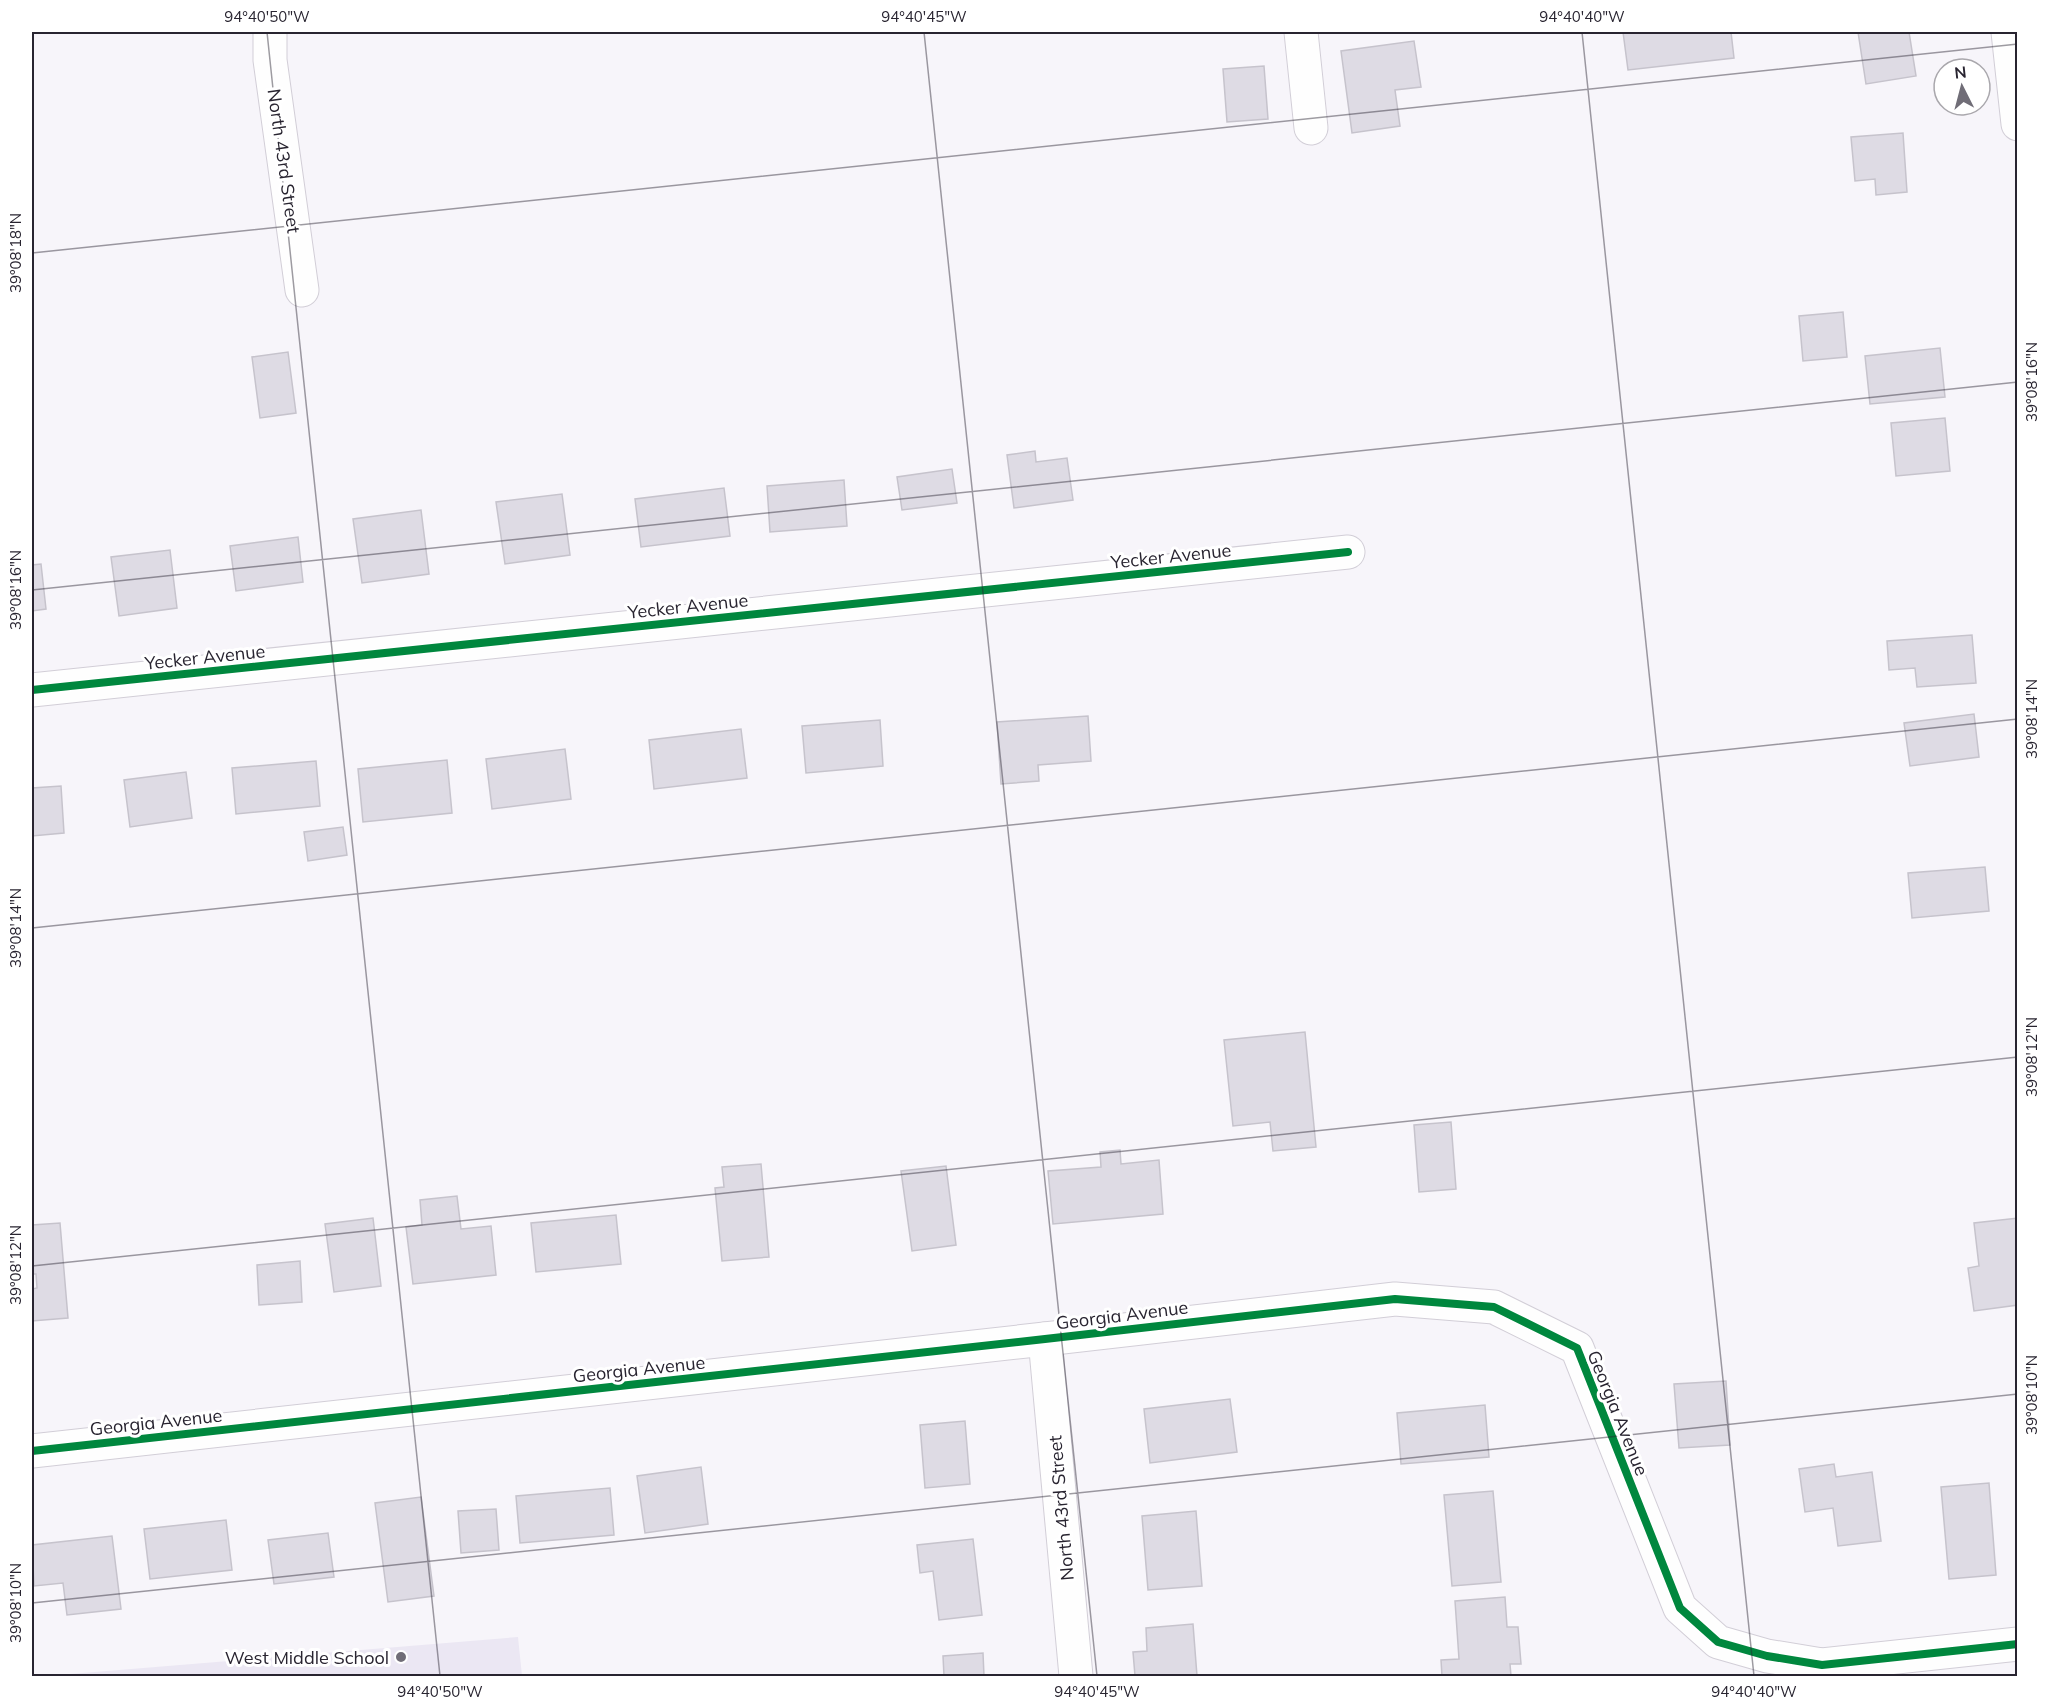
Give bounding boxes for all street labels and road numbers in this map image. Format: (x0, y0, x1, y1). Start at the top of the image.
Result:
street label: North 43rd Street (262, 87, 306, 235)
street label: Yecker Avenue (1109, 538, 1232, 574)
street label: Yecker Avenue (626, 588, 749, 624)
street label: Yecker Avenue (143, 639, 266, 675)
street label: Georgia Avenue (1055, 1295, 1189, 1335)
street label: Georgia Avenue (1582, 1347, 1654, 1479)
street label: Georgia Avenue (572, 1351, 706, 1387)
street label: Georgia Avenue (89, 1404, 223, 1440)
street label: North 43rd Street (1043, 1434, 1079, 1582)

